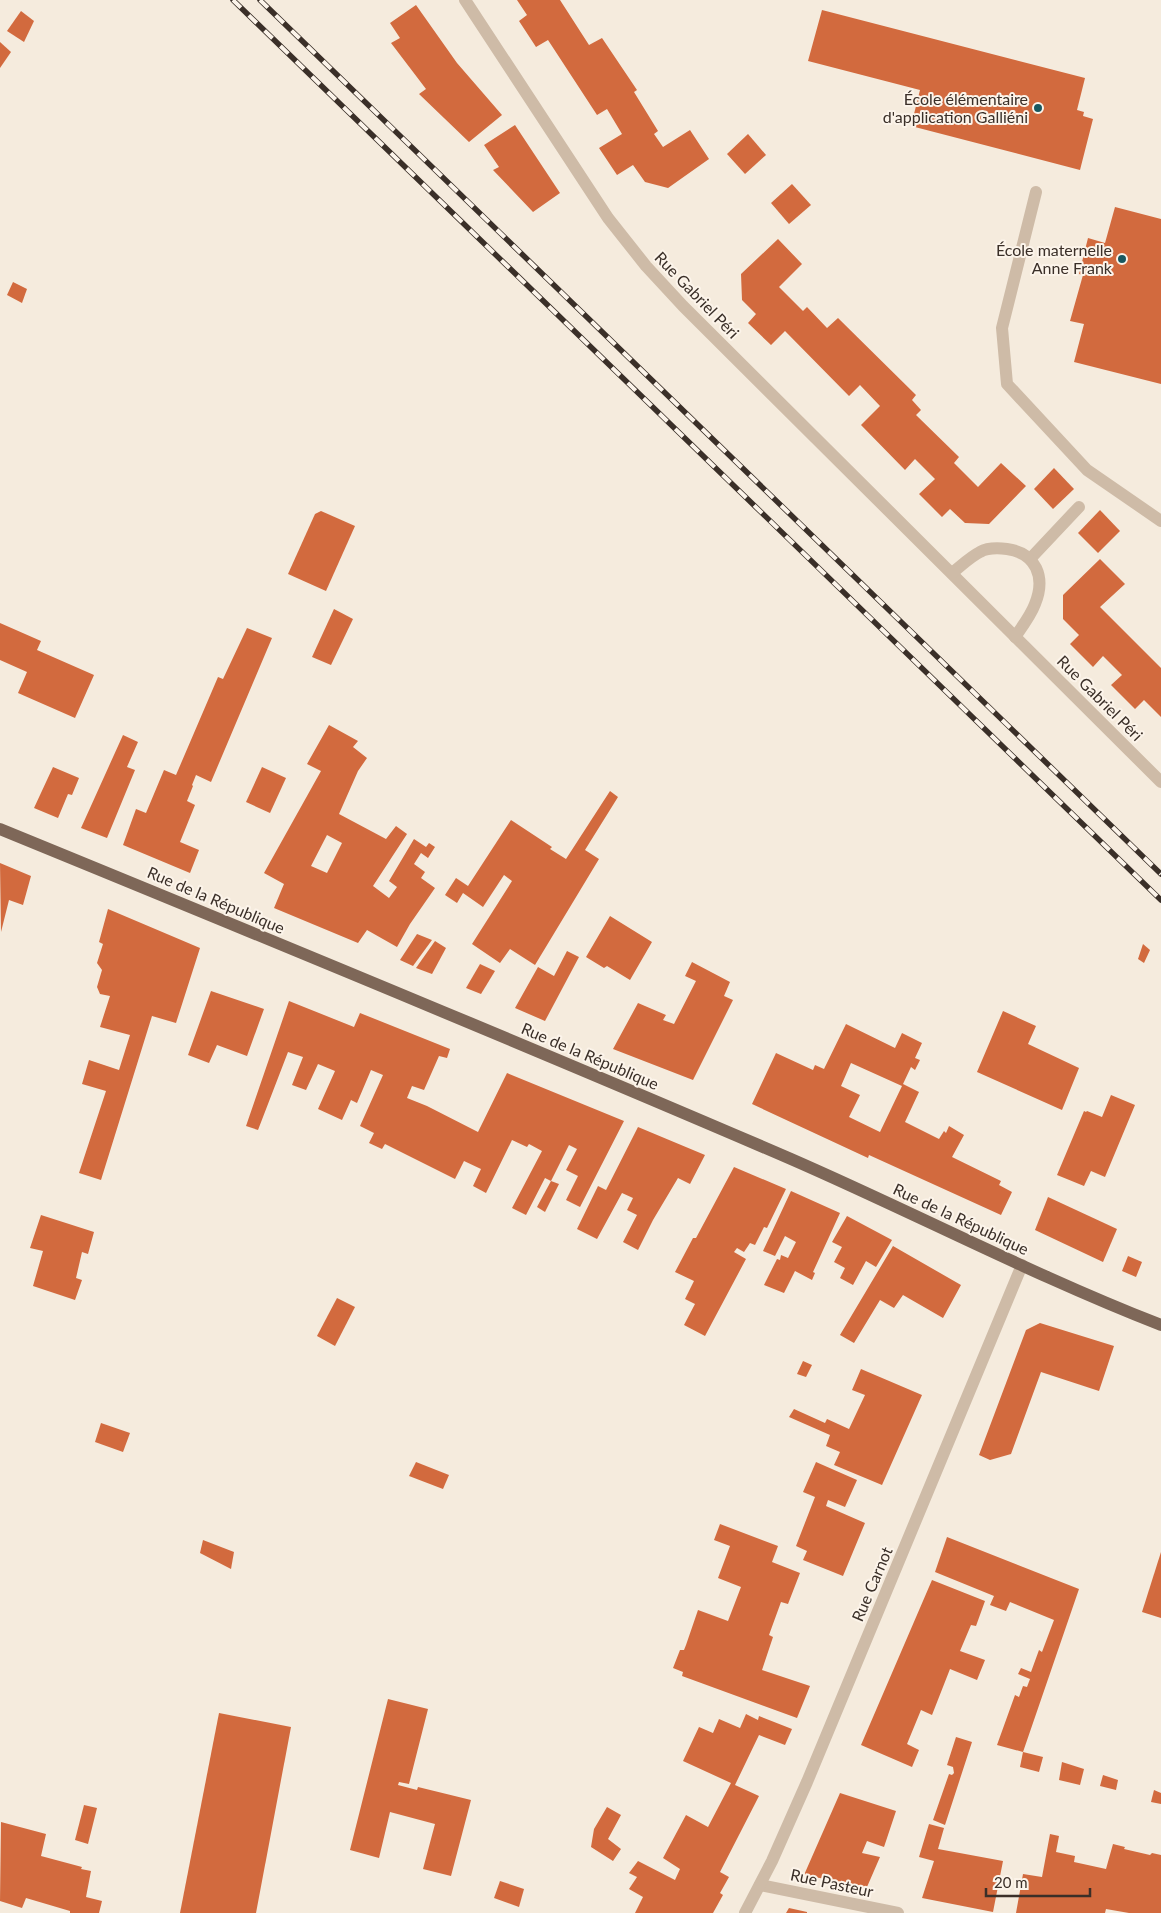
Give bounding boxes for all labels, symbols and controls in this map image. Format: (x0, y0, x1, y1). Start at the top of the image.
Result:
place label: École élémentaire d'application Galliéni (883, 89, 1028, 126)
marker: École élémentaire d'application Galliéni (1032, 102, 1044, 114)
place label: École maternelle Anne Frank (996, 240, 1113, 277)
street label: Rue Gabriel Péri (651, 247, 743, 342)
marker: École maternelle Anne Frank (1116, 253, 1128, 265)
street label: Rue Gabriel Péri (1054, 651, 1147, 744)
street label: Rue de la République (145, 862, 288, 937)
street label: Rue de la République (519, 1018, 662, 1093)
street label: Rue de la République (890, 1179, 1032, 1258)
street label: Rue Carnot (847, 1543, 896, 1624)
street label: Rue Pasteur (789, 1864, 875, 1901)
scale bar (986, 1866, 1090, 1898)
text: 20 m (994, 1873, 1028, 1891)

